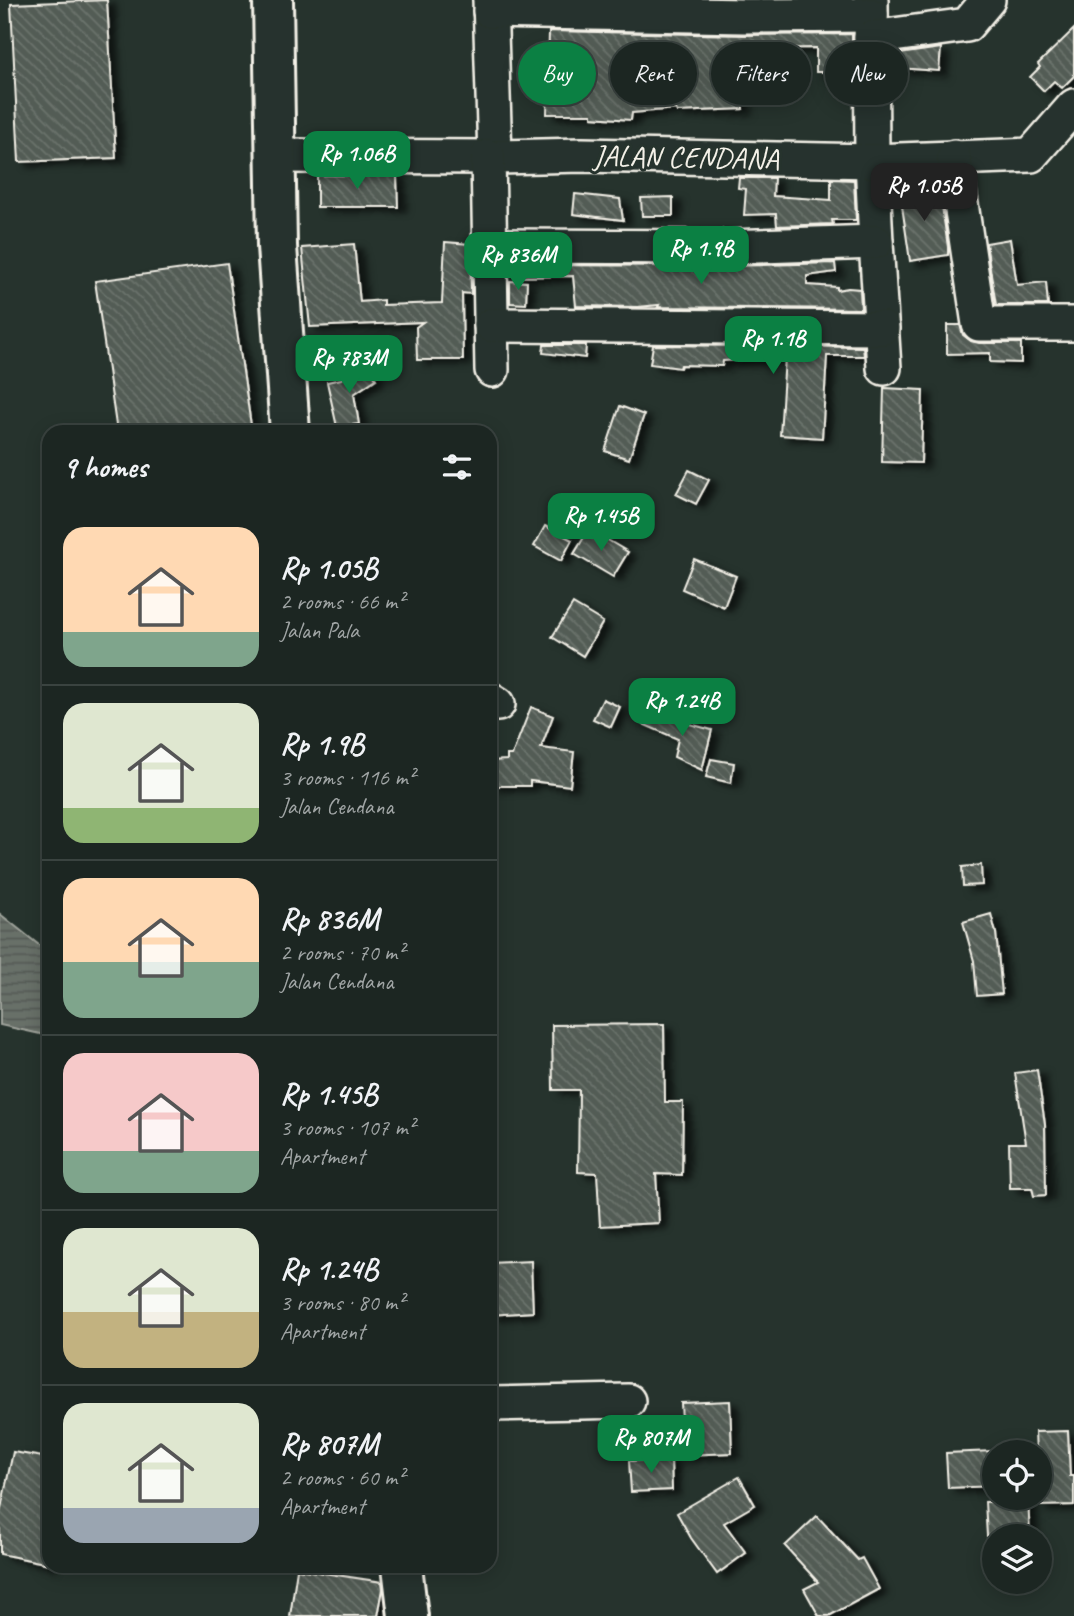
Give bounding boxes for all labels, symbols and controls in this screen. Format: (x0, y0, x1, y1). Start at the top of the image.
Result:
chip: Buy (518, 42, 596, 105)
chip: Rent (610, 42, 697, 105)
chip: Filters (711, 42, 811, 105)
chip: New (825, 42, 908, 105)
pin: Rp 1.06B (285, 132, 429, 191)
street label: JALAN CENDANA (591, 136, 780, 178)
text: Rp 1.06B (319, 139, 395, 168)
pin: Rp 1.05B (852, 164, 996, 223)
text: Rp 1.05B (887, 171, 961, 200)
pin: Rp 1.9B (636, 226, 766, 286)
pin: Rp 836M (453, 232, 583, 292)
text: Rp 1.9B (669, 234, 733, 263)
text: Rp 836M (480, 240, 556, 269)
pin: Rp 1.1B (708, 316, 838, 376)
text: Rp 1.1B (741, 324, 805, 353)
pin: Rp 783M (284, 336, 414, 395)
text: Rp 783M (312, 343, 386, 372)
text: 9 homes (63, 448, 147, 486)
icon: filters (438, 448, 476, 486)
pin: Rp 1.45B (529, 494, 673, 553)
text: Rp 1.45B (564, 501, 638, 530)
text: Rp 1.05B (280, 549, 377, 587)
icon: home (119, 555, 203, 639)
text: 2 rooms · 66 m² (280, 587, 404, 616)
text: Jalan Pala (280, 616, 359, 645)
pin: Rp 1.24B (610, 678, 754, 738)
text: Rp 1.24B (645, 686, 719, 715)
text: Rp 1.9B (280, 725, 364, 763)
icon: home (119, 731, 203, 815)
text: 3 rooms · 116 m² (280, 763, 415, 792)
text: Jalan Cendana (280, 792, 393, 821)
text: Rp 836M (280, 900, 379, 938)
icon: home (119, 906, 203, 990)
text: 2 rooms · 70 m² (280, 938, 404, 967)
text: Jalan Cendana (280, 967, 393, 996)
text: Rp 1.45B (280, 1075, 377, 1113)
icon: home (119, 1081, 203, 1165)
text: 3 rooms · 107 m² (280, 1113, 415, 1142)
text: Apartment (280, 1142, 365, 1171)
text: Rp 1.24B (280, 1250, 378, 1288)
icon: home (119, 1256, 203, 1340)
text: 3 rooms · 80 m² (280, 1288, 404, 1317)
text: Apartment (280, 1317, 365, 1346)
pin: Rp 807M (586, 1416, 716, 1475)
text: Rp 807M (614, 1423, 688, 1452)
text: Rp 807M (280, 1425, 378, 1463)
icon: home (119, 1431, 203, 1515)
map controls (982, 1440, 1052, 1594)
button: locate (982, 1440, 1052, 1510)
text: 2 rooms · 60 m² (280, 1463, 404, 1492)
text: Apartment (280, 1492, 365, 1521)
button: layers (982, 1524, 1052, 1594)

